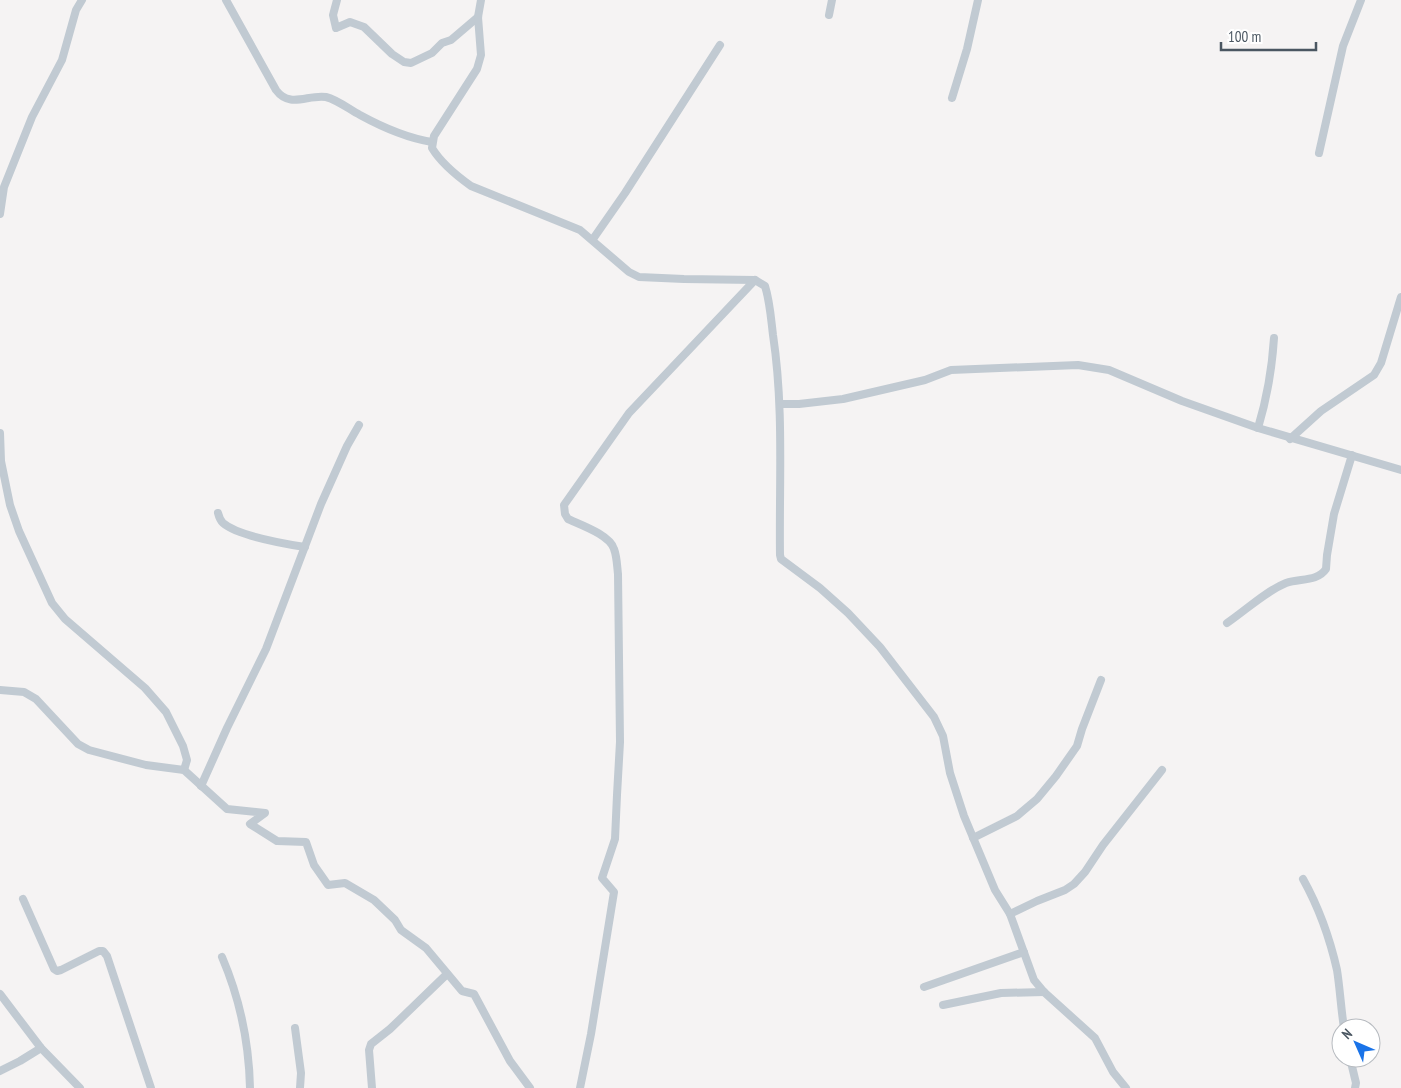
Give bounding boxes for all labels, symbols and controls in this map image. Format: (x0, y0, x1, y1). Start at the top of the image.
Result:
scale bar (1221, 20, 1316, 52)
text: 100 m (1228, 27, 1261, 46)
north arrow (1331, 1018, 1381, 1068)
text: N (1338, 1025, 1356, 1043)

